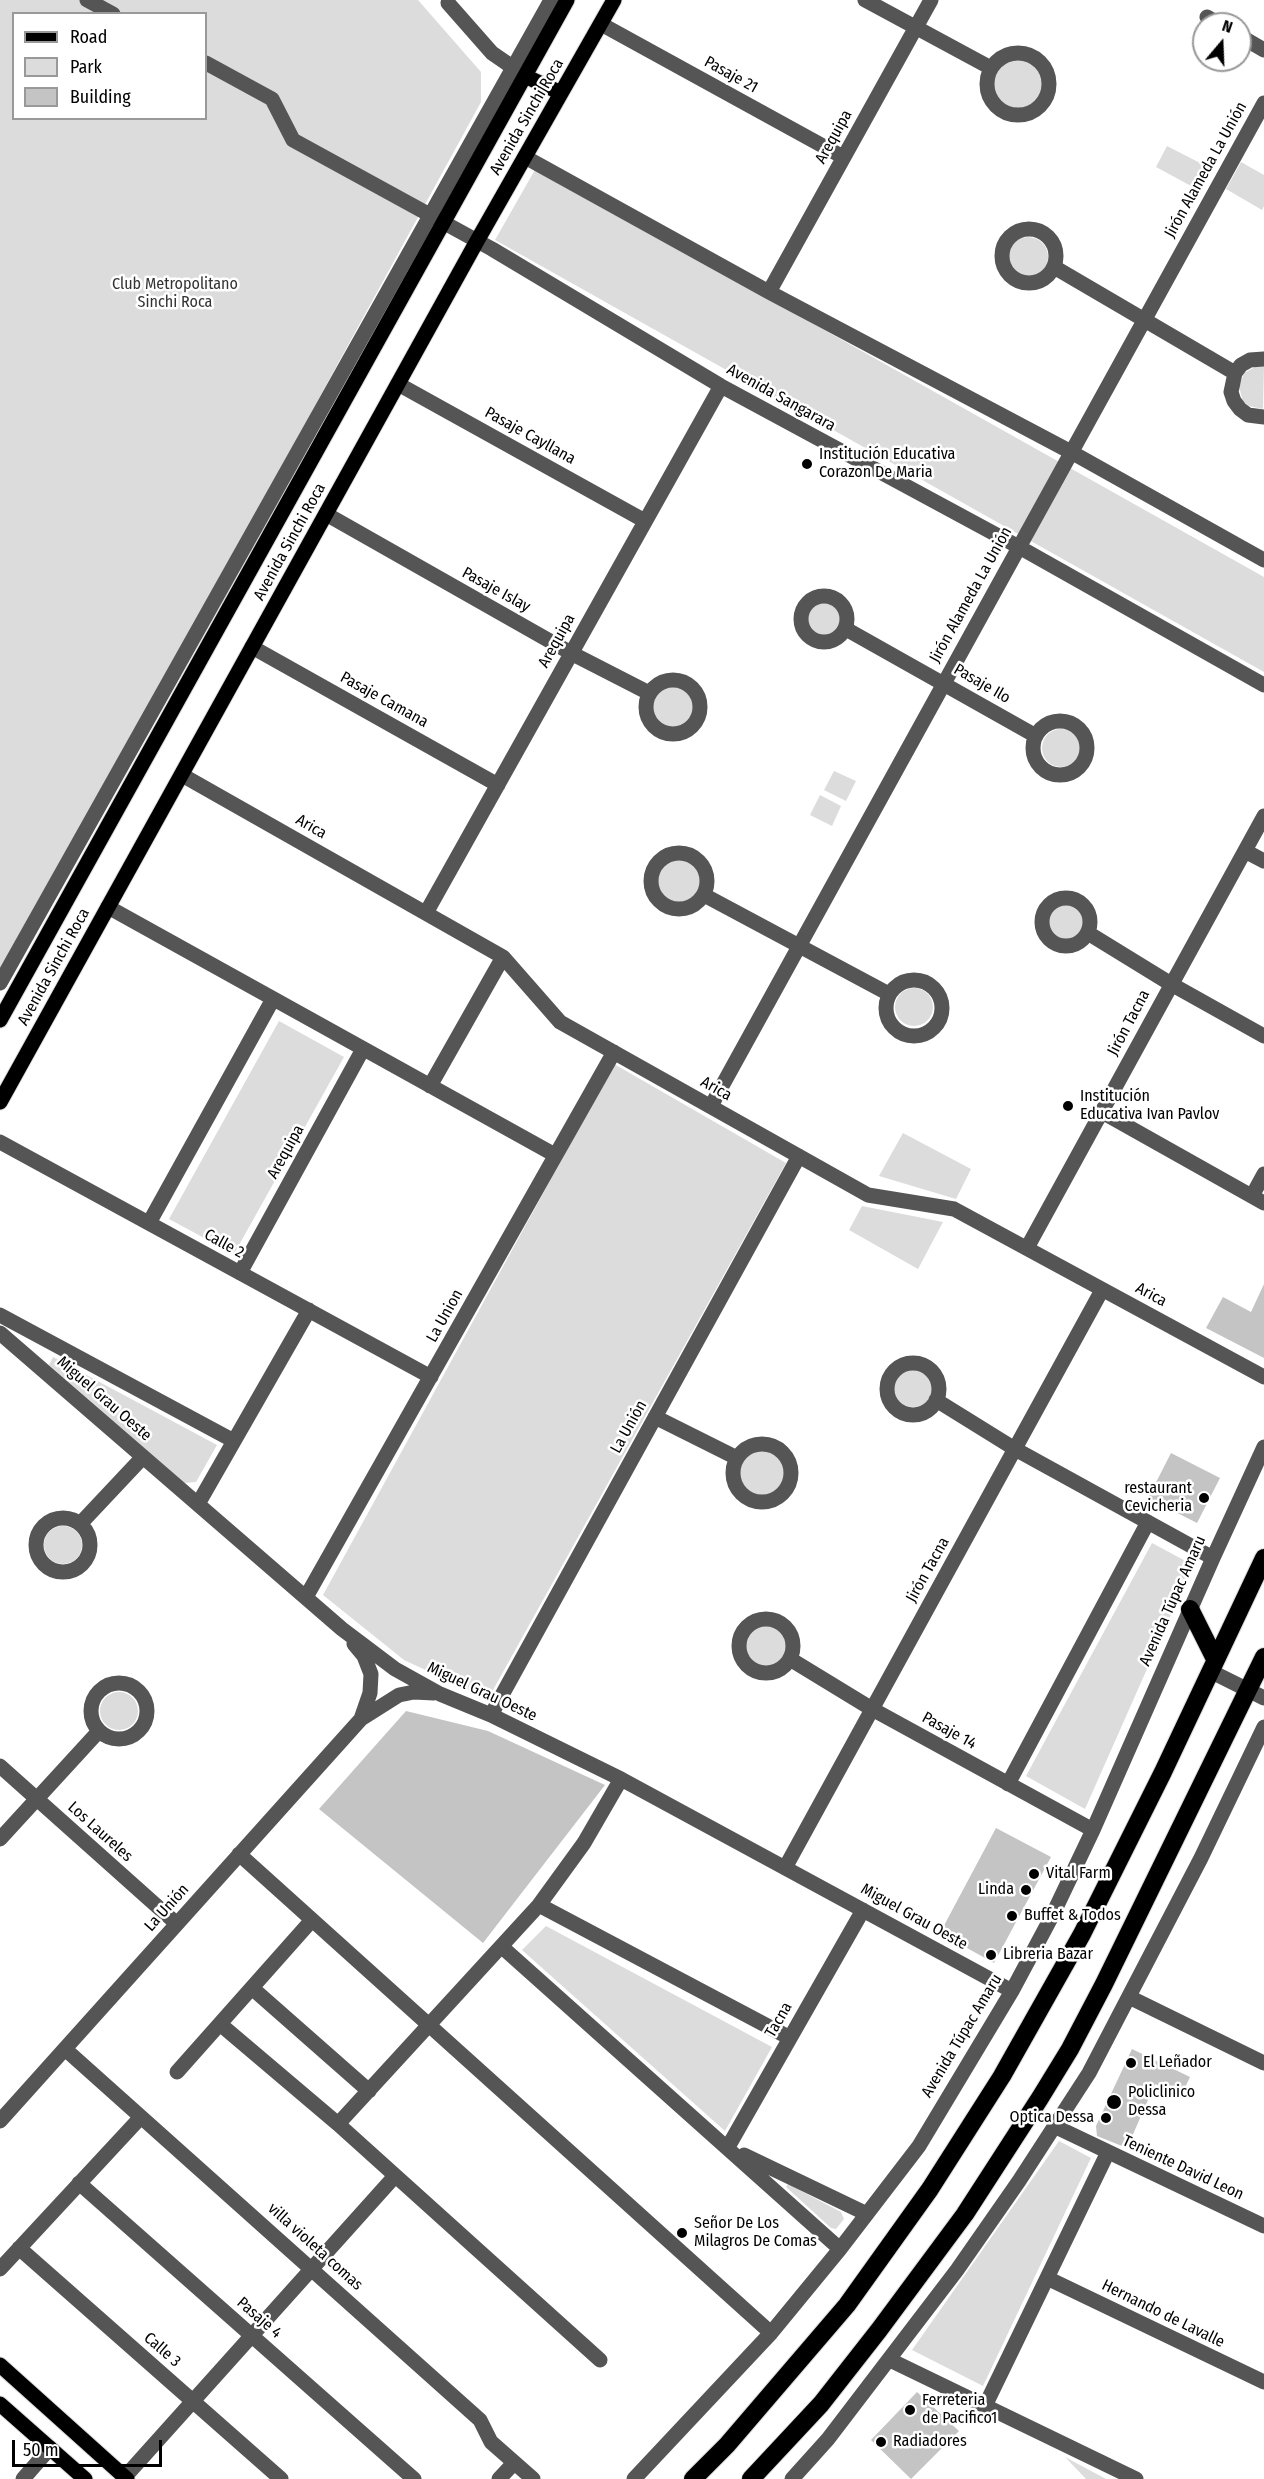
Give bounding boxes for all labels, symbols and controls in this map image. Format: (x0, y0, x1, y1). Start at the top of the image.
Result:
legend (12, 12, 207, 120)
north arrow (1192, 12, 1252, 72)
text: N (1220, 16, 1235, 37)
text: Road (70, 26, 107, 48)
street label: Pasaje 21 (701, 52, 761, 98)
text: Park (70, 56, 102, 78)
street label: Avenida Sinchi Roca (486, 56, 568, 178)
text: Building (70, 86, 131, 108)
street label: Jirón Alameda La Unión (1161, 99, 1251, 241)
street label: Arequipa (811, 107, 857, 167)
park label: Club Metropolitano Sinchi Roca (112, 275, 238, 313)
street label: Avenida Sangarara (723, 360, 839, 436)
street label: Pasaje Cayllana (481, 403, 579, 469)
place label: Institución Educativa Corazon De Maria (819, 445, 955, 483)
marker: Institución Educativa Corazon De Maria (800, 457, 814, 471)
street label: Avenida Sinchi Roca (250, 480, 330, 604)
street label: Jirón Alameda La Unión (926, 524, 1016, 666)
street label: Pasaje Islay (458, 563, 534, 617)
street label: Arequipa (534, 611, 580, 671)
street label: Pasaje Ilo (950, 660, 1014, 708)
street label: Pasaje Camana (337, 668, 431, 732)
street label: Arica (292, 811, 330, 843)
street label: Avenida Sinchi Roca (14, 905, 94, 1029)
street label: Jirón Tacna (1104, 987, 1154, 1059)
street label: Arica (697, 1073, 735, 1105)
place label: Institución Educativa Ivan Pavlov (1080, 1087, 1219, 1125)
marker: Institución Educativa Ivan Pavlov (1061, 1099, 1075, 1113)
street label: Arequipa (263, 1122, 309, 1182)
street label: Calle 2 (201, 1225, 247, 1263)
street label: Arica (1132, 1279, 1170, 1311)
street label: La Union (423, 1286, 467, 1346)
street label: Miguel Grau Oeste (53, 1353, 155, 1445)
street label: La Unión (607, 1397, 651, 1457)
place label: restaurant Cevicheria (1124, 1479, 1192, 1517)
marker: restaurant Cevicheria (1197, 1491, 1211, 1505)
street label: Avenida Túpac Amaru (1136, 1533, 1210, 1669)
street label: Jirón Tacna (902, 1534, 954, 1606)
street label: Miguel Grau Oeste (424, 1658, 540, 1726)
street label: Pasaje 14 (918, 1708, 980, 1754)
street label: Los Laureles (64, 1798, 136, 1866)
place label: Vital Farm (1046, 1864, 1111, 1884)
marker: Vital Farm (1027, 1867, 1041, 1881)
street label: La Unión (141, 1880, 193, 1936)
street label: Miguel Grau Oeste (857, 1880, 971, 1954)
place label: Linda (978, 1880, 1014, 1900)
marker: Linda (1019, 1883, 1033, 1897)
place label: Buffet & Todos (1024, 1906, 1121, 1926)
marker: Buffet & Todos (1005, 1909, 1019, 1923)
place label: Libreria Bazar (1003, 1945, 1093, 1965)
marker: Libreria Bazar (984, 1948, 998, 1962)
street label: Avenida Túpac Amaru (918, 1971, 1006, 2101)
street label: Tacna (761, 1999, 797, 2041)
place label: El Leñador (1143, 2053, 1212, 2073)
marker: El Leñador (1124, 2056, 1138, 2070)
place label: Policlinico Dessa (1128, 2083, 1195, 2121)
marker: Policlinico Dessa (1105, 2093, 1123, 2111)
place label: Optica Dessa (1009, 2108, 1094, 2128)
marker: Optica Dessa (1099, 2111, 1113, 2125)
street label: Teniente David Leon (1119, 2131, 1247, 2205)
street label: villa violeta comas (264, 2199, 366, 2295)
place label: Señor De Los Milagros De Comas (694, 2214, 817, 2252)
marker: Señor De Los Milagros De Comas (675, 2226, 689, 2240)
street label: Hernando de Lavalle (1098, 2276, 1228, 2352)
street label: Pasaje 4 (233, 2293, 285, 2343)
street label: Calle 3 (140, 2329, 184, 2371)
place label: Ferreteria de Pacifico1 (922, 2391, 997, 2429)
marker: Ferreteria de Pacifico1 (903, 2403, 917, 2417)
scale bar (15, 2428, 165, 2466)
place label: Radiadores (893, 2432, 967, 2452)
marker: Radiadores (874, 2435, 888, 2449)
text: 50 m (23, 2439, 59, 2461)

